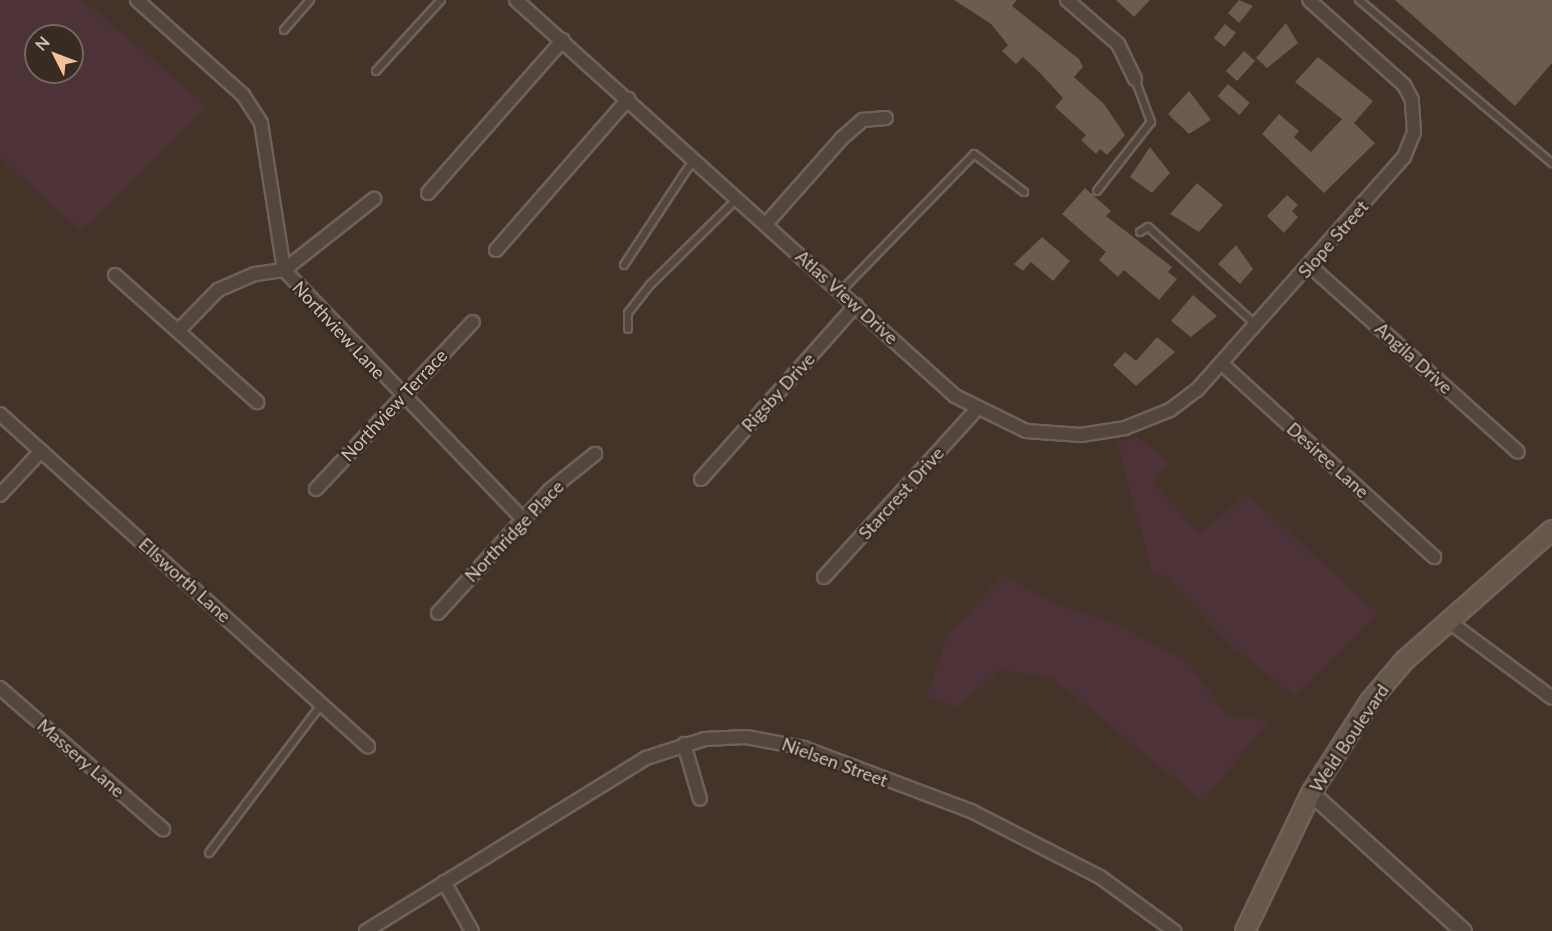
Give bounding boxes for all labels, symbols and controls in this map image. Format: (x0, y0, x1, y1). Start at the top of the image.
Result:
north arrow (24, 24, 84, 84)
text: N (31, 32, 53, 54)
street label: Slope Street (1293, 196, 1373, 282)
street label: Atlas View Drive (791, 245, 903, 349)
street label: Northview Lane (288, 277, 390, 383)
street label: Angila Drive (1371, 318, 1457, 398)
street label: Northview Terrace (336, 344, 452, 466)
street label: Rigsby Drive (737, 348, 819, 436)
street label: Desiree Lane (1283, 418, 1373, 502)
street label: Starcrest Drive (854, 442, 948, 544)
street label: Northridge Place (460, 476, 568, 586)
street label: Ellsworth Lane (135, 533, 235, 627)
street label: Weld Boulevard (1305, 680, 1393, 796)
street label: Massery Lane (33, 714, 129, 802)
street label: Nielsen Street (779, 733, 891, 791)

